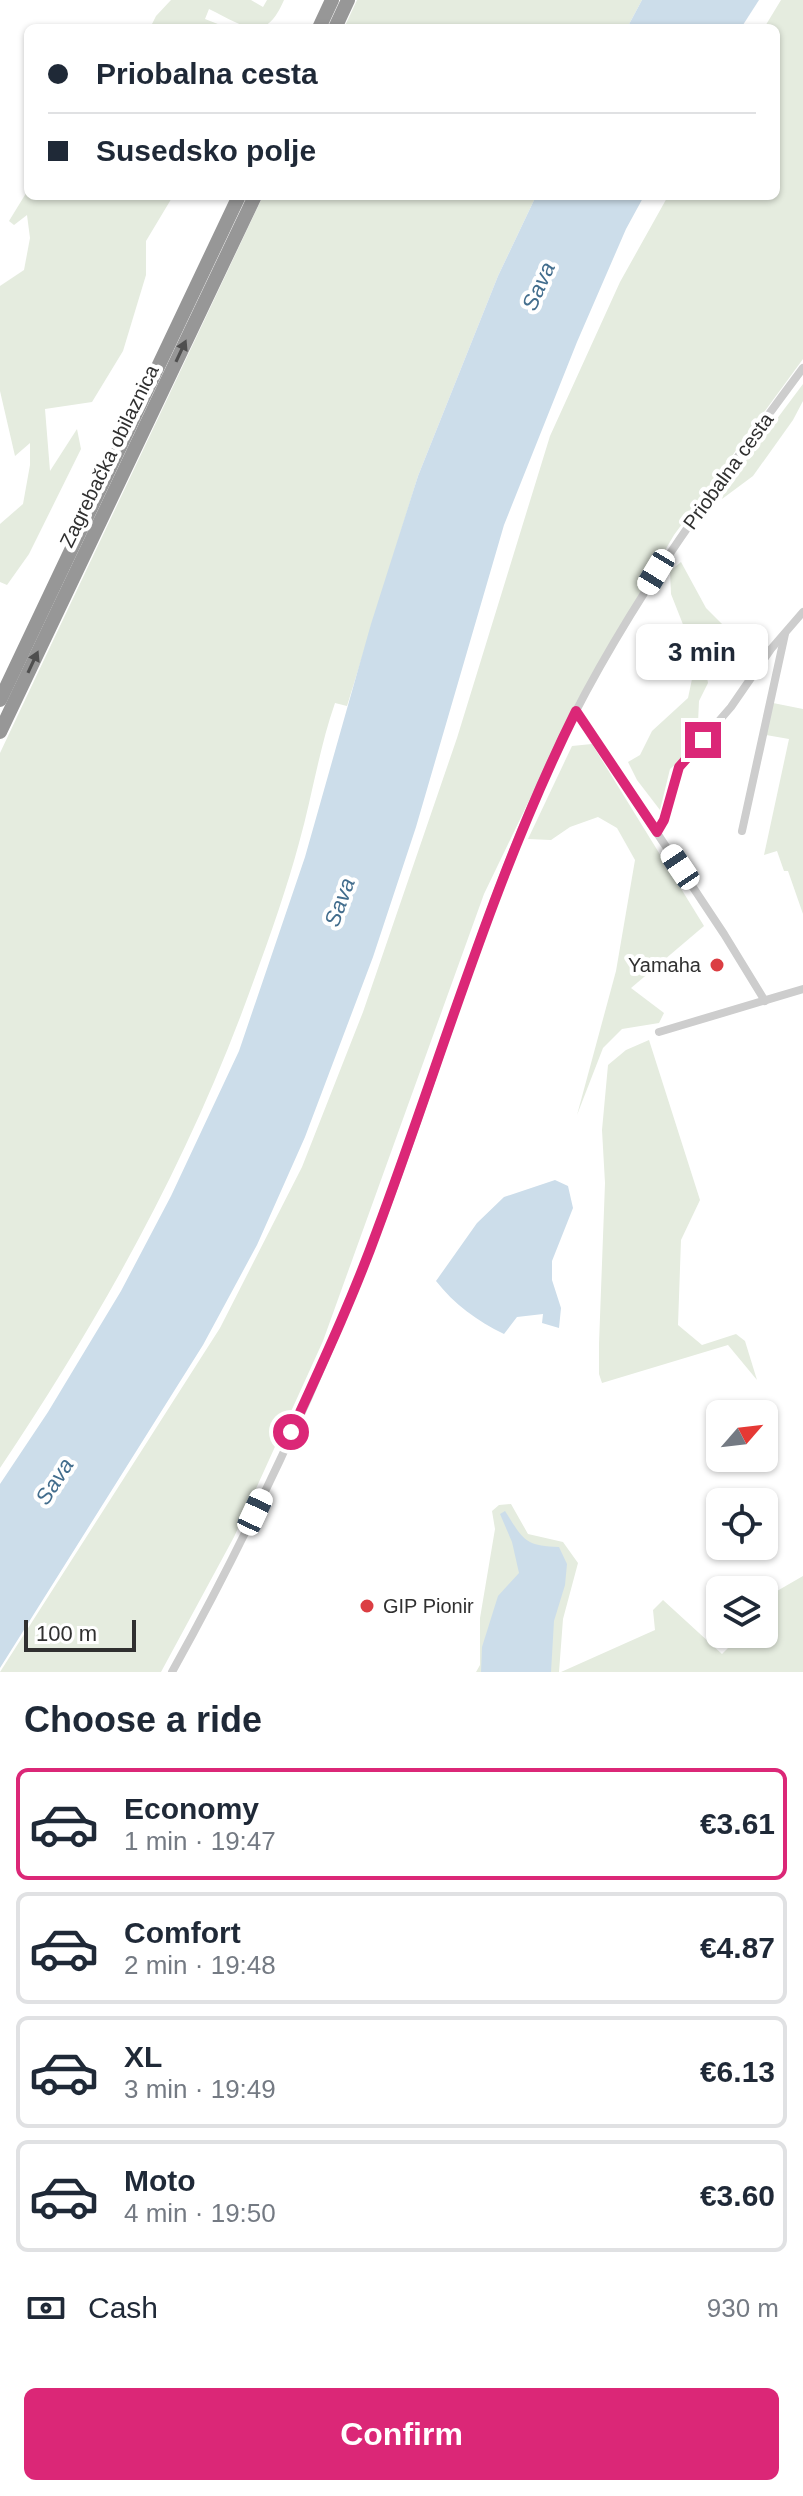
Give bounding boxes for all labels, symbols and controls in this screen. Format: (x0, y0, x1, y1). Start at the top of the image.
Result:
text: Priobalna cesta (96, 57, 318, 90)
text: Susedsko polje (96, 134, 316, 167)
water label: Sava (517, 258, 560, 314)
one-way arrow (174, 340, 188, 363)
street label: Zagrebačka obilaznica (55, 360, 163, 551)
street label: Priobalna cesta (679, 408, 778, 533)
car (633, 545, 679, 599)
callout: 3 min (637, 624, 769, 680)
text: 3 min (668, 637, 736, 667)
one-way arrow (26, 650, 40, 673)
route end (685, 722, 721, 758)
car (657, 840, 703, 894)
water label: Sava (319, 874, 360, 930)
place label: Yamaha (628, 954, 702, 976)
marker: Yamaha (708, 956, 726, 974)
north arrow (706, 1400, 778, 1472)
map controls (706, 1400, 778, 1648)
route start (273, 1414, 309, 1450)
water label: Sava (30, 1453, 79, 1509)
car (234, 1485, 276, 1539)
button: locate (706, 1488, 778, 1560)
button: layers (706, 1576, 778, 1648)
place label: GIP Pionir (383, 1595, 474, 1617)
marker: GIP Pionir (358, 1597, 376, 1615)
scale bar (24, 1616, 136, 1652)
text: 100 m (36, 1621, 97, 1646)
text: Choose a ride (24, 1699, 262, 1740)
icon: car (28, 1788, 100, 1860)
text: Economy (124, 1792, 259, 1825)
text: €3.61 (700, 1807, 775, 1840)
text: 1 min · 19:47 (124, 1826, 276, 1856)
icon: car (28, 1912, 100, 1984)
text: Comfort (124, 1916, 241, 1949)
text: €4.87 (700, 1931, 775, 1964)
text: 2 min · 19:48 (124, 1950, 276, 1980)
icon: car (28, 2036, 100, 2108)
text: XL (124, 2040, 162, 2073)
text: €6.13 (700, 2055, 775, 2088)
text: 3 min · 19:49 (124, 2074, 276, 2104)
icon: car (28, 2160, 100, 2232)
text: Moto (124, 2164, 196, 2197)
text: €3.60 (700, 2179, 775, 2212)
text: 4 min · 19:50 (124, 2198, 276, 2228)
icon: cash (24, 2286, 68, 2330)
text: Cash (88, 2291, 158, 2324)
text: 930 m (707, 2293, 779, 2323)
button: Confirm (24, 2388, 779, 2480)

